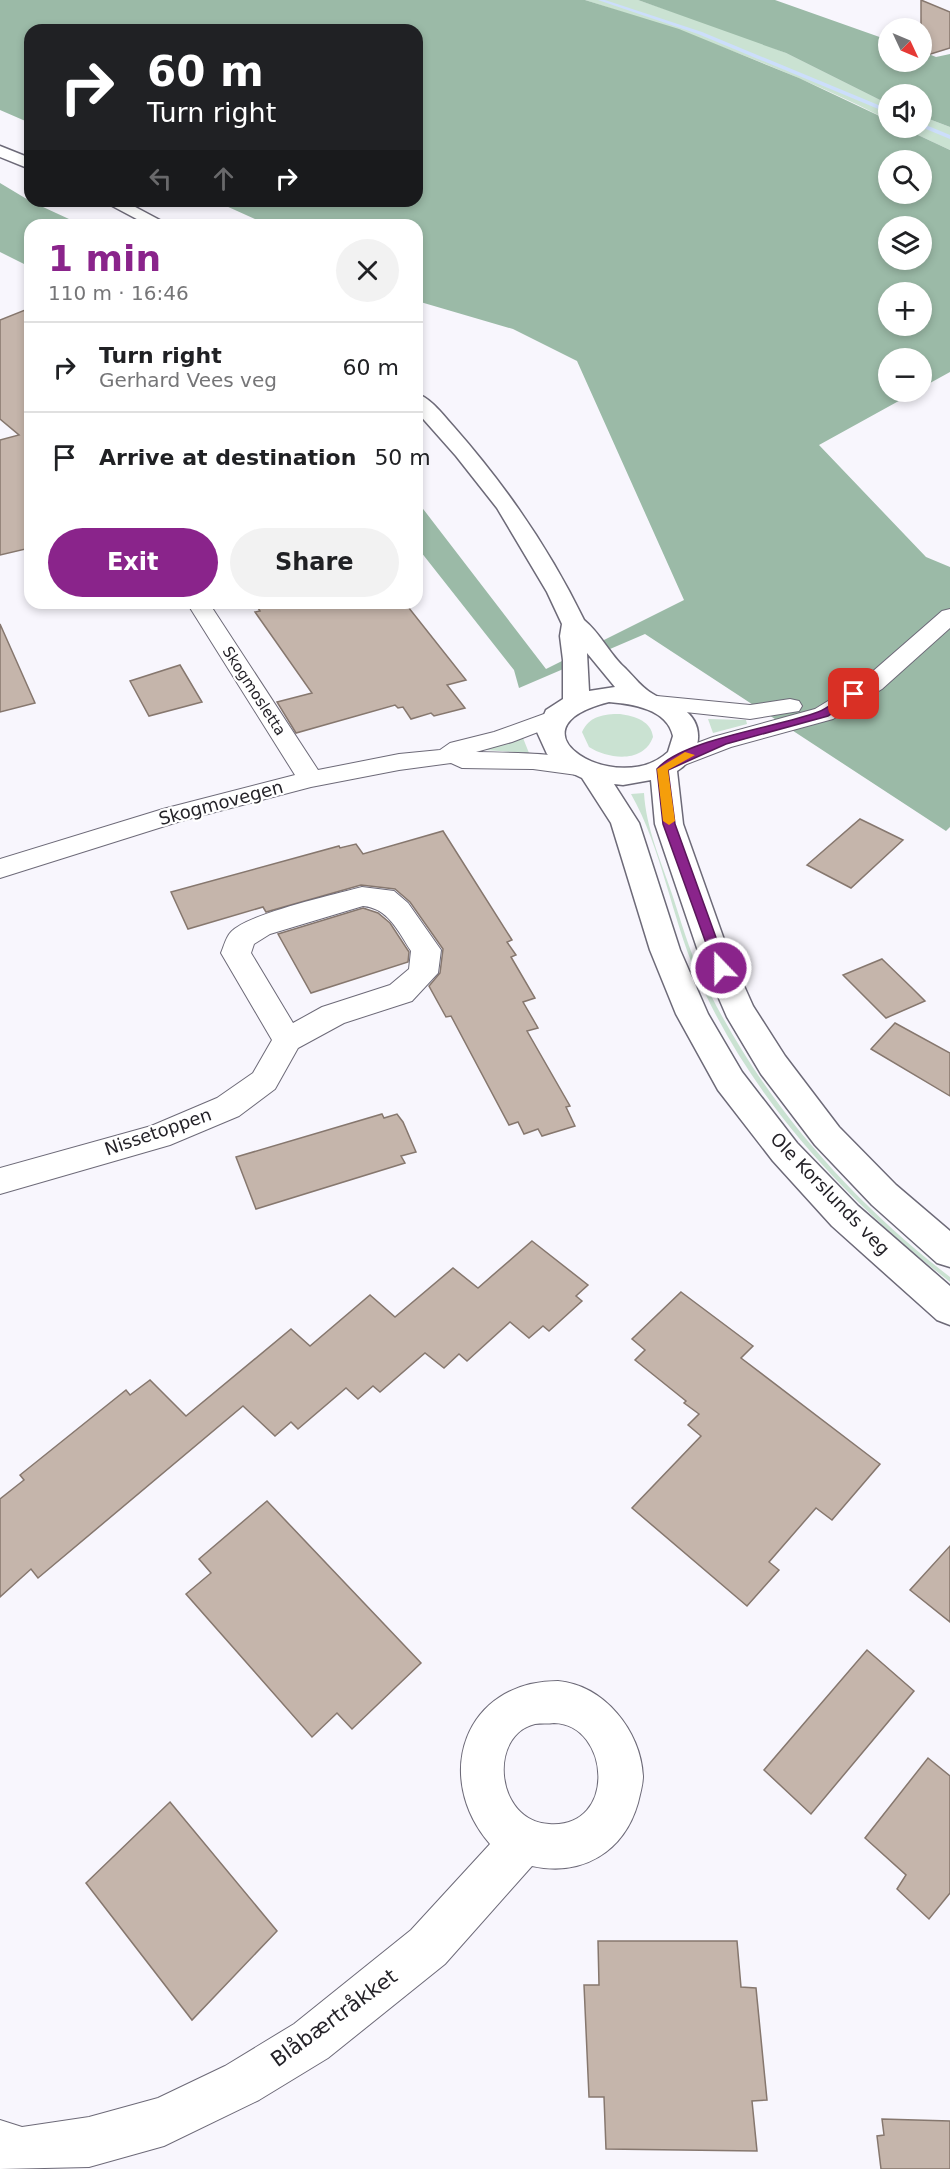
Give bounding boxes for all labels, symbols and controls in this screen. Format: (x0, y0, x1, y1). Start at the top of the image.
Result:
north arrow (878, 18, 932, 72)
map controls (878, 18, 932, 402)
text: 60 m (147, 47, 264, 96)
icon: right (48, 48, 126, 126)
button: sound (878, 84, 932, 138)
text: Turn right (147, 97, 276, 128)
button: search (878, 150, 932, 204)
icon: left (144, 162, 177, 195)
icon: ahead (207, 162, 240, 195)
icon: right (270, 162, 303, 195)
button: layers (878, 216, 932, 270)
text: 1 min (48, 238, 161, 279)
button: close (336, 239, 399, 302)
text: 110 m · 16:46 (48, 281, 189, 305)
button: + (878, 282, 932, 336)
text: Turn right (99, 343, 222, 368)
button: − (878, 348, 932, 402)
icon: right (48, 351, 81, 384)
text: 60 m (343, 355, 399, 380)
text: Gerhard Vees veg (99, 368, 277, 392)
icon: arrive (48, 441, 81, 474)
text: Arrive at destination (99, 445, 356, 470)
text: 50 m (374, 445, 431, 470)
button: Exit (48, 528, 218, 597)
button: Share (230, 528, 399, 597)
street label: Skogmosletta (219, 643, 289, 739)
pin (828, 668, 879, 719)
icon: arrive (837, 677, 870, 710)
street label: Skogmovegen (156, 776, 285, 829)
position arrow (689, 936, 753, 1000)
street label: Nissetoppen (102, 1103, 214, 1160)
street label: Ole Korslunds veg (766, 1128, 894, 1259)
street label: Blåbærtråkket (266, 1963, 402, 2072)

